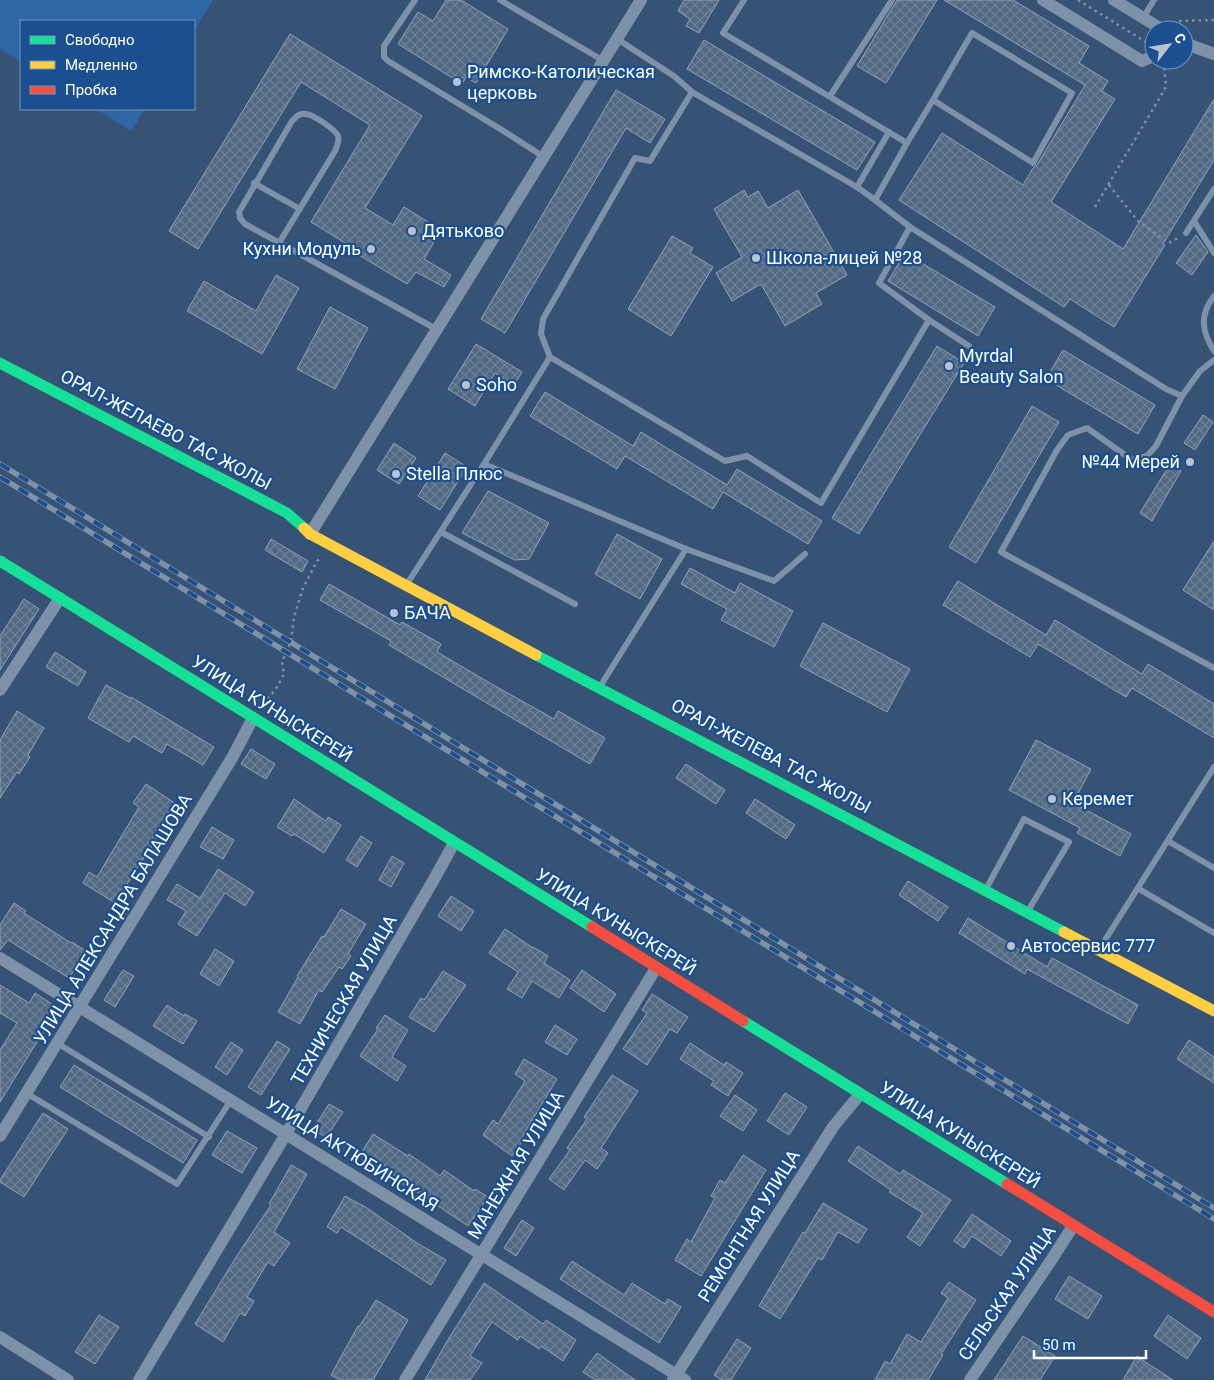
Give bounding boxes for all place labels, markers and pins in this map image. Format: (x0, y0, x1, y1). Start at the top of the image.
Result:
place label: Римско-Католическая церковь (467, 61, 655, 103)
marker: Римско-Католическая церковь (451, 76, 463, 88)
place label: Дятьково (422, 220, 504, 241)
marker: Дятьково (406, 225, 418, 237)
place label: Кухни Модуль (243, 238, 361, 259)
marker: Кухни Модуль (365, 243, 377, 255)
place label: Школа-лицей №28 (766, 247, 922, 268)
marker: Школа-лицей №28 (750, 252, 762, 264)
place label: Myrdal Beauty Salon (959, 345, 1063, 387)
marker: Myrdal Beauty Salon (943, 360, 955, 372)
place label: Soho (476, 374, 517, 395)
marker: Soho (460, 379, 472, 391)
place label: №44 Мерей (1081, 451, 1180, 472)
marker: №44 Мерей (1184, 456, 1196, 468)
place label: Stella Плюс (406, 463, 503, 484)
marker: Stella Плюс (390, 468, 402, 480)
place label: БАЧА (404, 602, 451, 623)
marker: БАЧА (388, 607, 400, 619)
place label: Керемет (1062, 788, 1134, 809)
marker: Керемет (1046, 793, 1058, 805)
place label: Автосервис 777 (1021, 935, 1155, 956)
marker: Автосервис 777 (1005, 940, 1017, 952)

